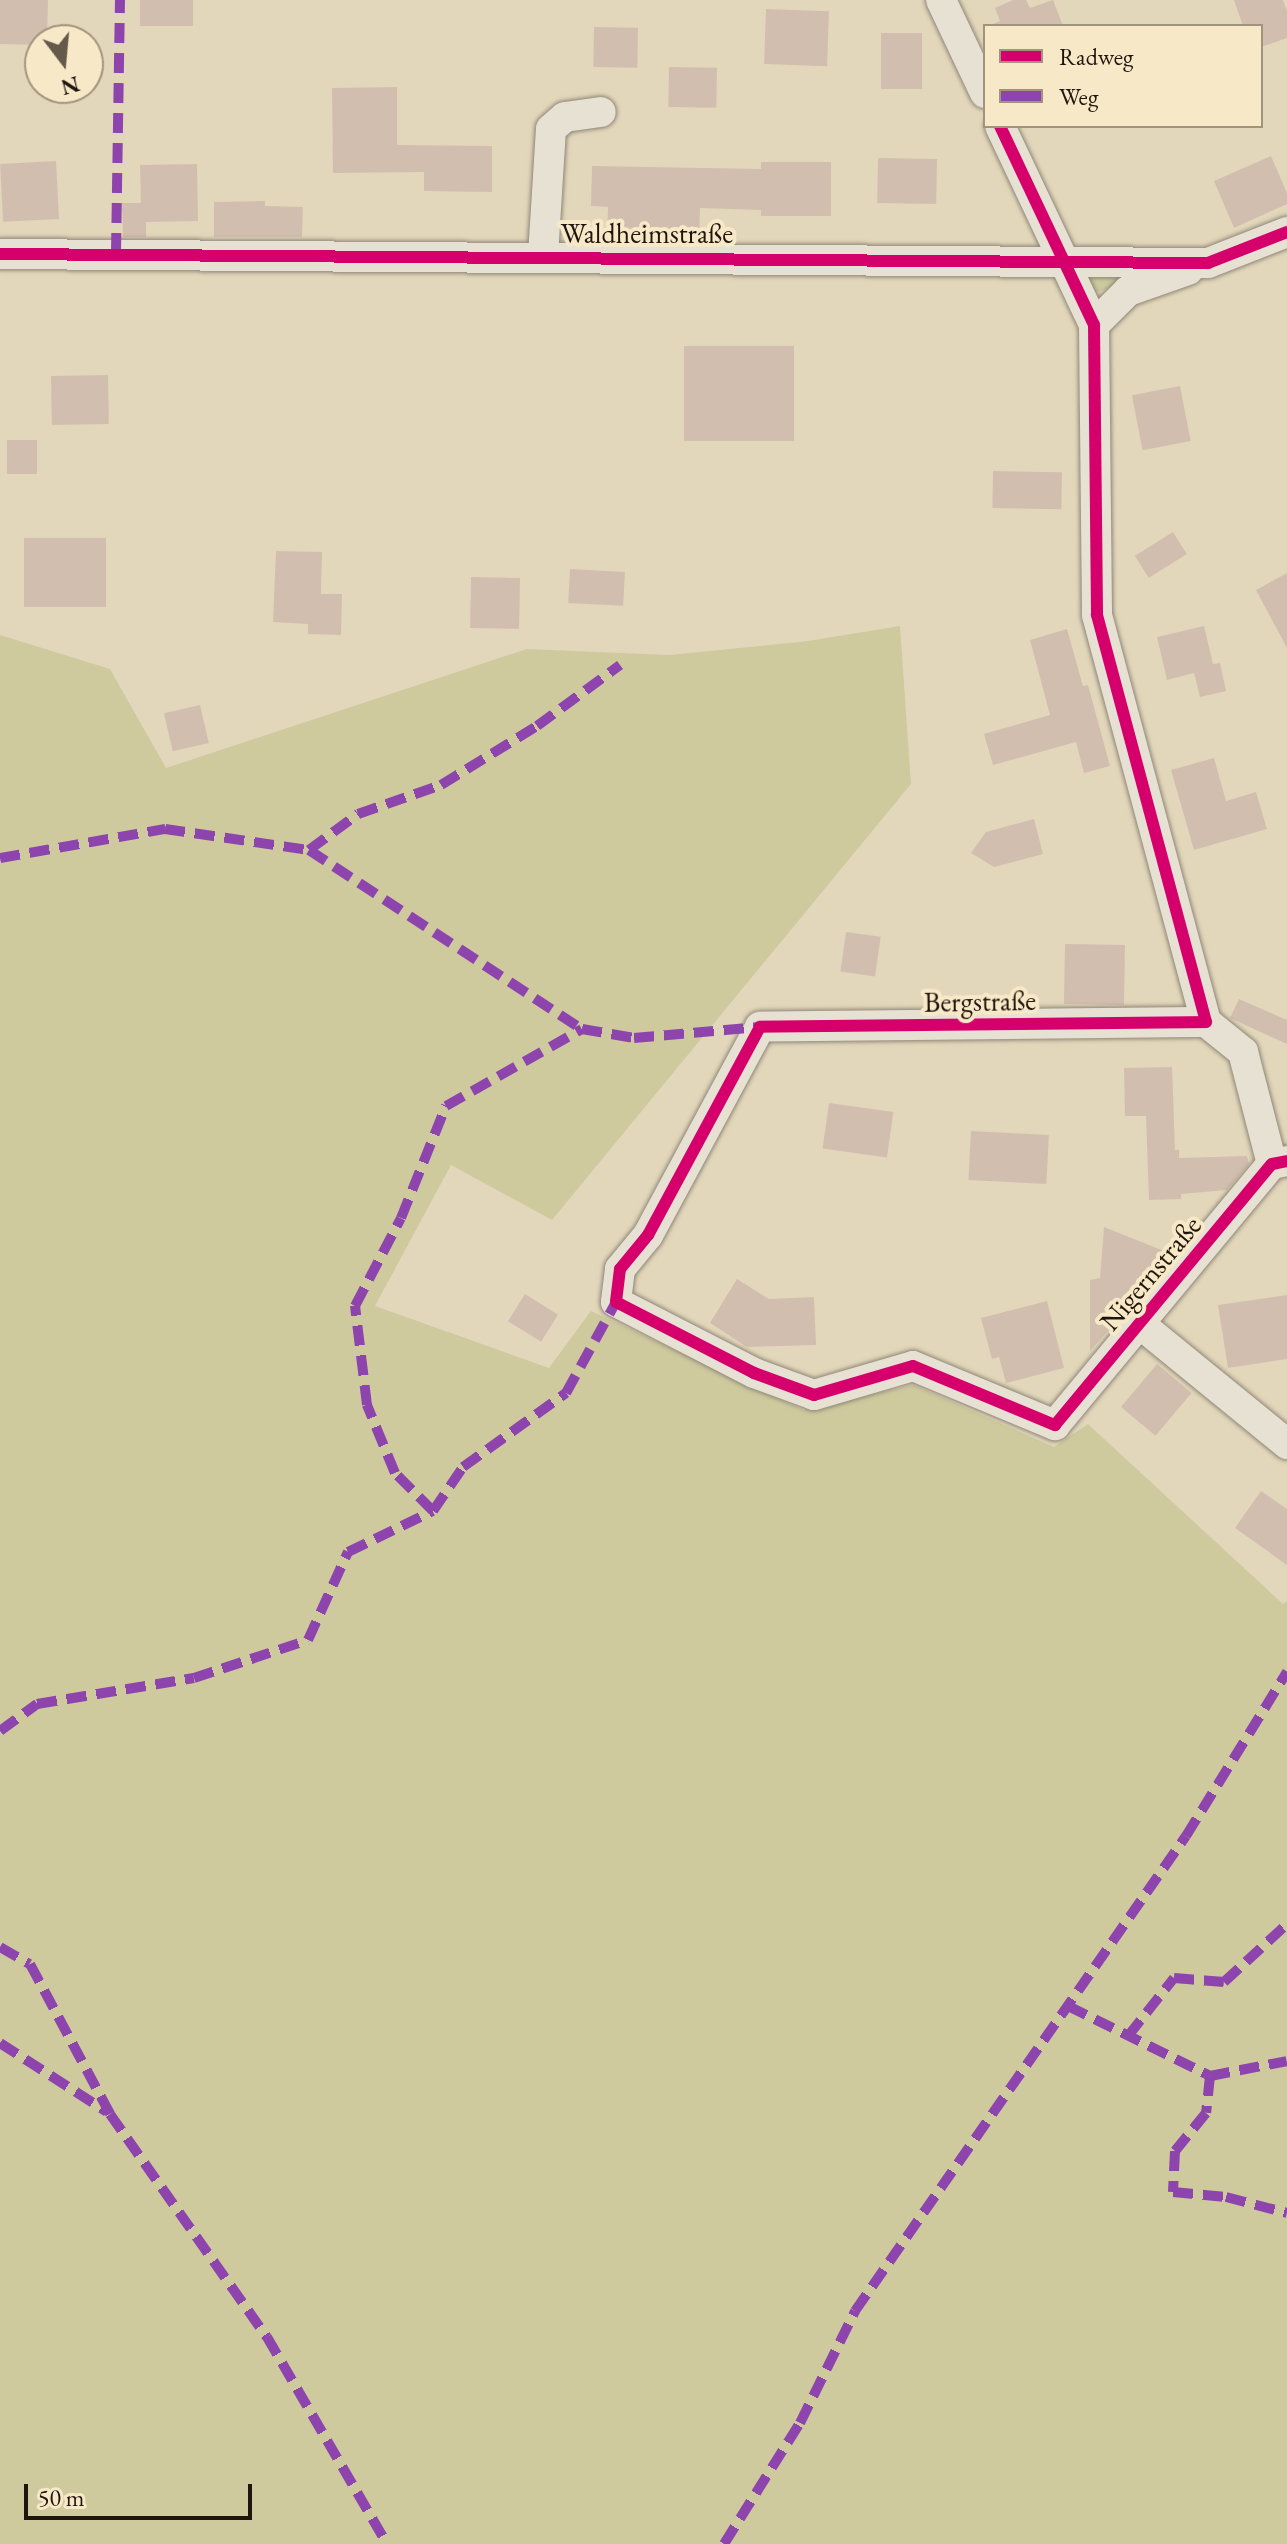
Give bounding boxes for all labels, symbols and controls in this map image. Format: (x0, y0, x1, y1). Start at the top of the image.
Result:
north arrow (24, 24, 104, 104)
legend (983, 24, 1263, 128)
text: Radweg (1059, 41, 1133, 72)
text: N (58, 69, 83, 102)
text: Weg (1059, 81, 1098, 112)
street label: Waldheimstraße (561, 216, 733, 250)
street label: Bergstraße (924, 983, 1036, 1019)
street label: Nigernstraße (1092, 1209, 1208, 1337)
scale bar (28, 2468, 256, 2518)
text: 50 m (38, 2482, 85, 2513)

